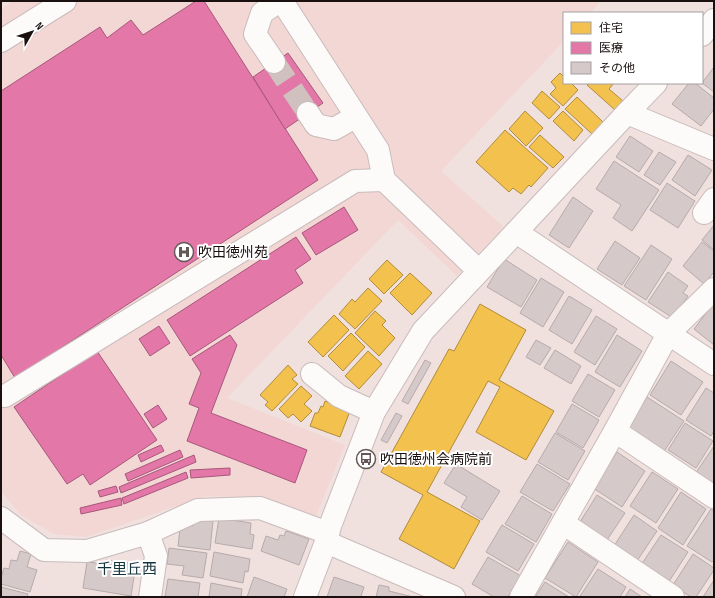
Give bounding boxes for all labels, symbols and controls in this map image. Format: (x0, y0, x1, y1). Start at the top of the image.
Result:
north arrow (12, 12, 52, 52)
legend (563, 12, 703, 84)
text: N (32, 20, 46, 32)
text: 住宅 (599, 21, 623, 36)
text: 医療 (599, 41, 623, 56)
text: その他 (599, 61, 635, 76)
hospital icon: 吹田徳州苑 (173, 241, 195, 263)
place label: 吹田徳州苑 (198, 244, 268, 261)
bus stop icon: 吹田徳州会病院前 (355, 448, 377, 470)
place label: 吹田徳州会病院前 (380, 451, 492, 468)
district label: 千里丘西 (97, 560, 157, 579)

